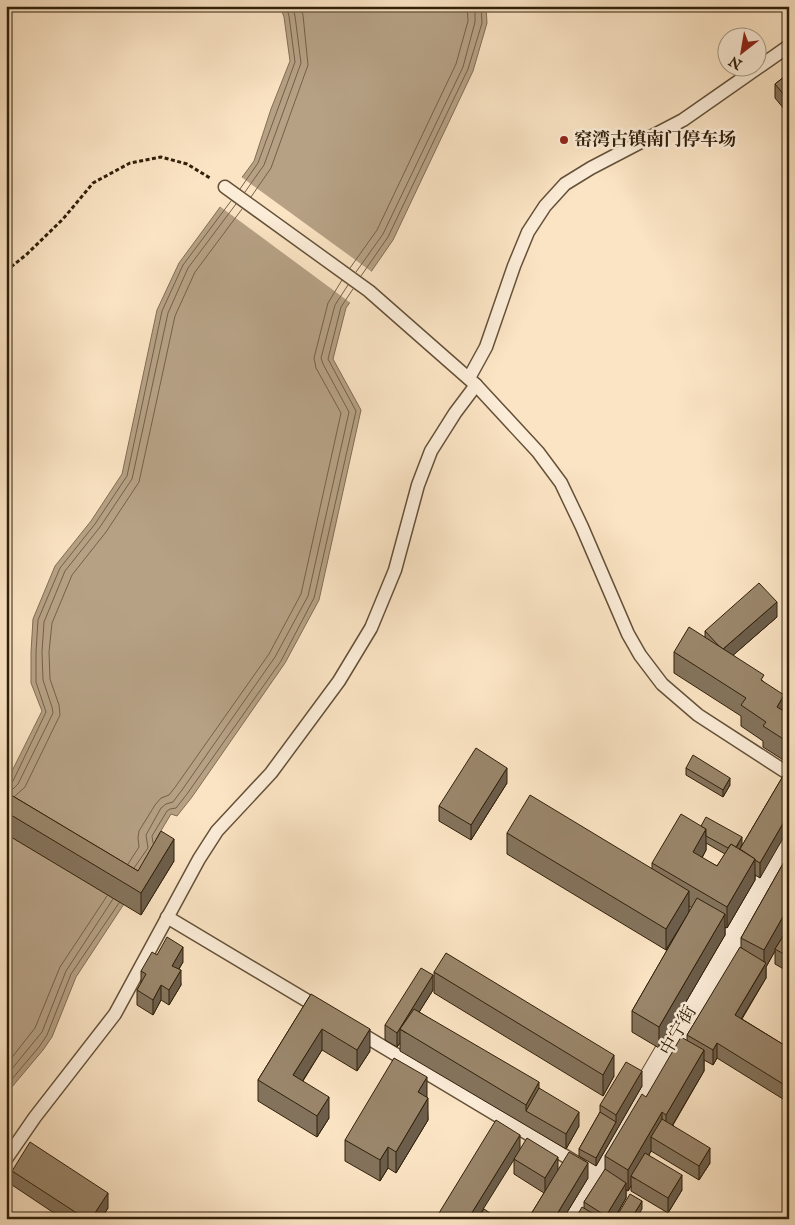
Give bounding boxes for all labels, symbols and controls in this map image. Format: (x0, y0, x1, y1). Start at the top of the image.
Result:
north arrow (718, 28, 768, 78)
text: N (726, 51, 747, 74)
place label: 窑湾古镇南门停车场 (574, 129, 736, 152)
marker: 窑湾古镇南门停车场 (558, 134, 570, 146)
street label: 中宁街 (656, 1002, 702, 1060)

